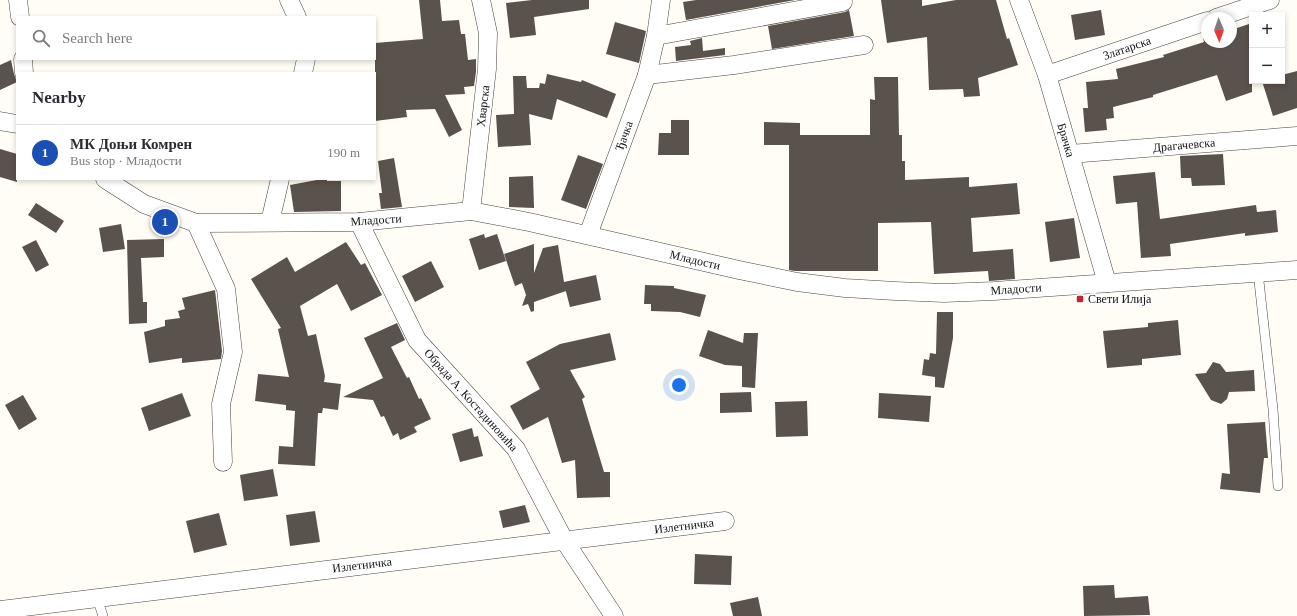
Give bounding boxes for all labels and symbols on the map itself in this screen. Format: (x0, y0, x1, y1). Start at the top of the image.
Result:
north arrow (1201, 12, 1237, 48)
street label: Златарска (1101, 33, 1153, 63)
street label: Хварска (474, 84, 493, 128)
street label: Ђачка (612, 118, 636, 153)
street label: Брачка (1054, 121, 1078, 159)
street label: Драгачевска (1152, 135, 1216, 155)
pin: 1 (152, 207, 178, 237)
street label: Младости (350, 211, 403, 229)
street label: Младости (668, 247, 722, 273)
street label: Младости (990, 280, 1043, 298)
place label: Свети Илија (1088, 292, 1152, 306)
marker: Свети Илија (1075, 294, 1085, 304)
street label: Обрада А. Костадиновића (421, 346, 521, 455)
your location (669, 375, 689, 395)
street label: Излетничка (653, 515, 715, 537)
street label: Излетничка (331, 554, 393, 576)

